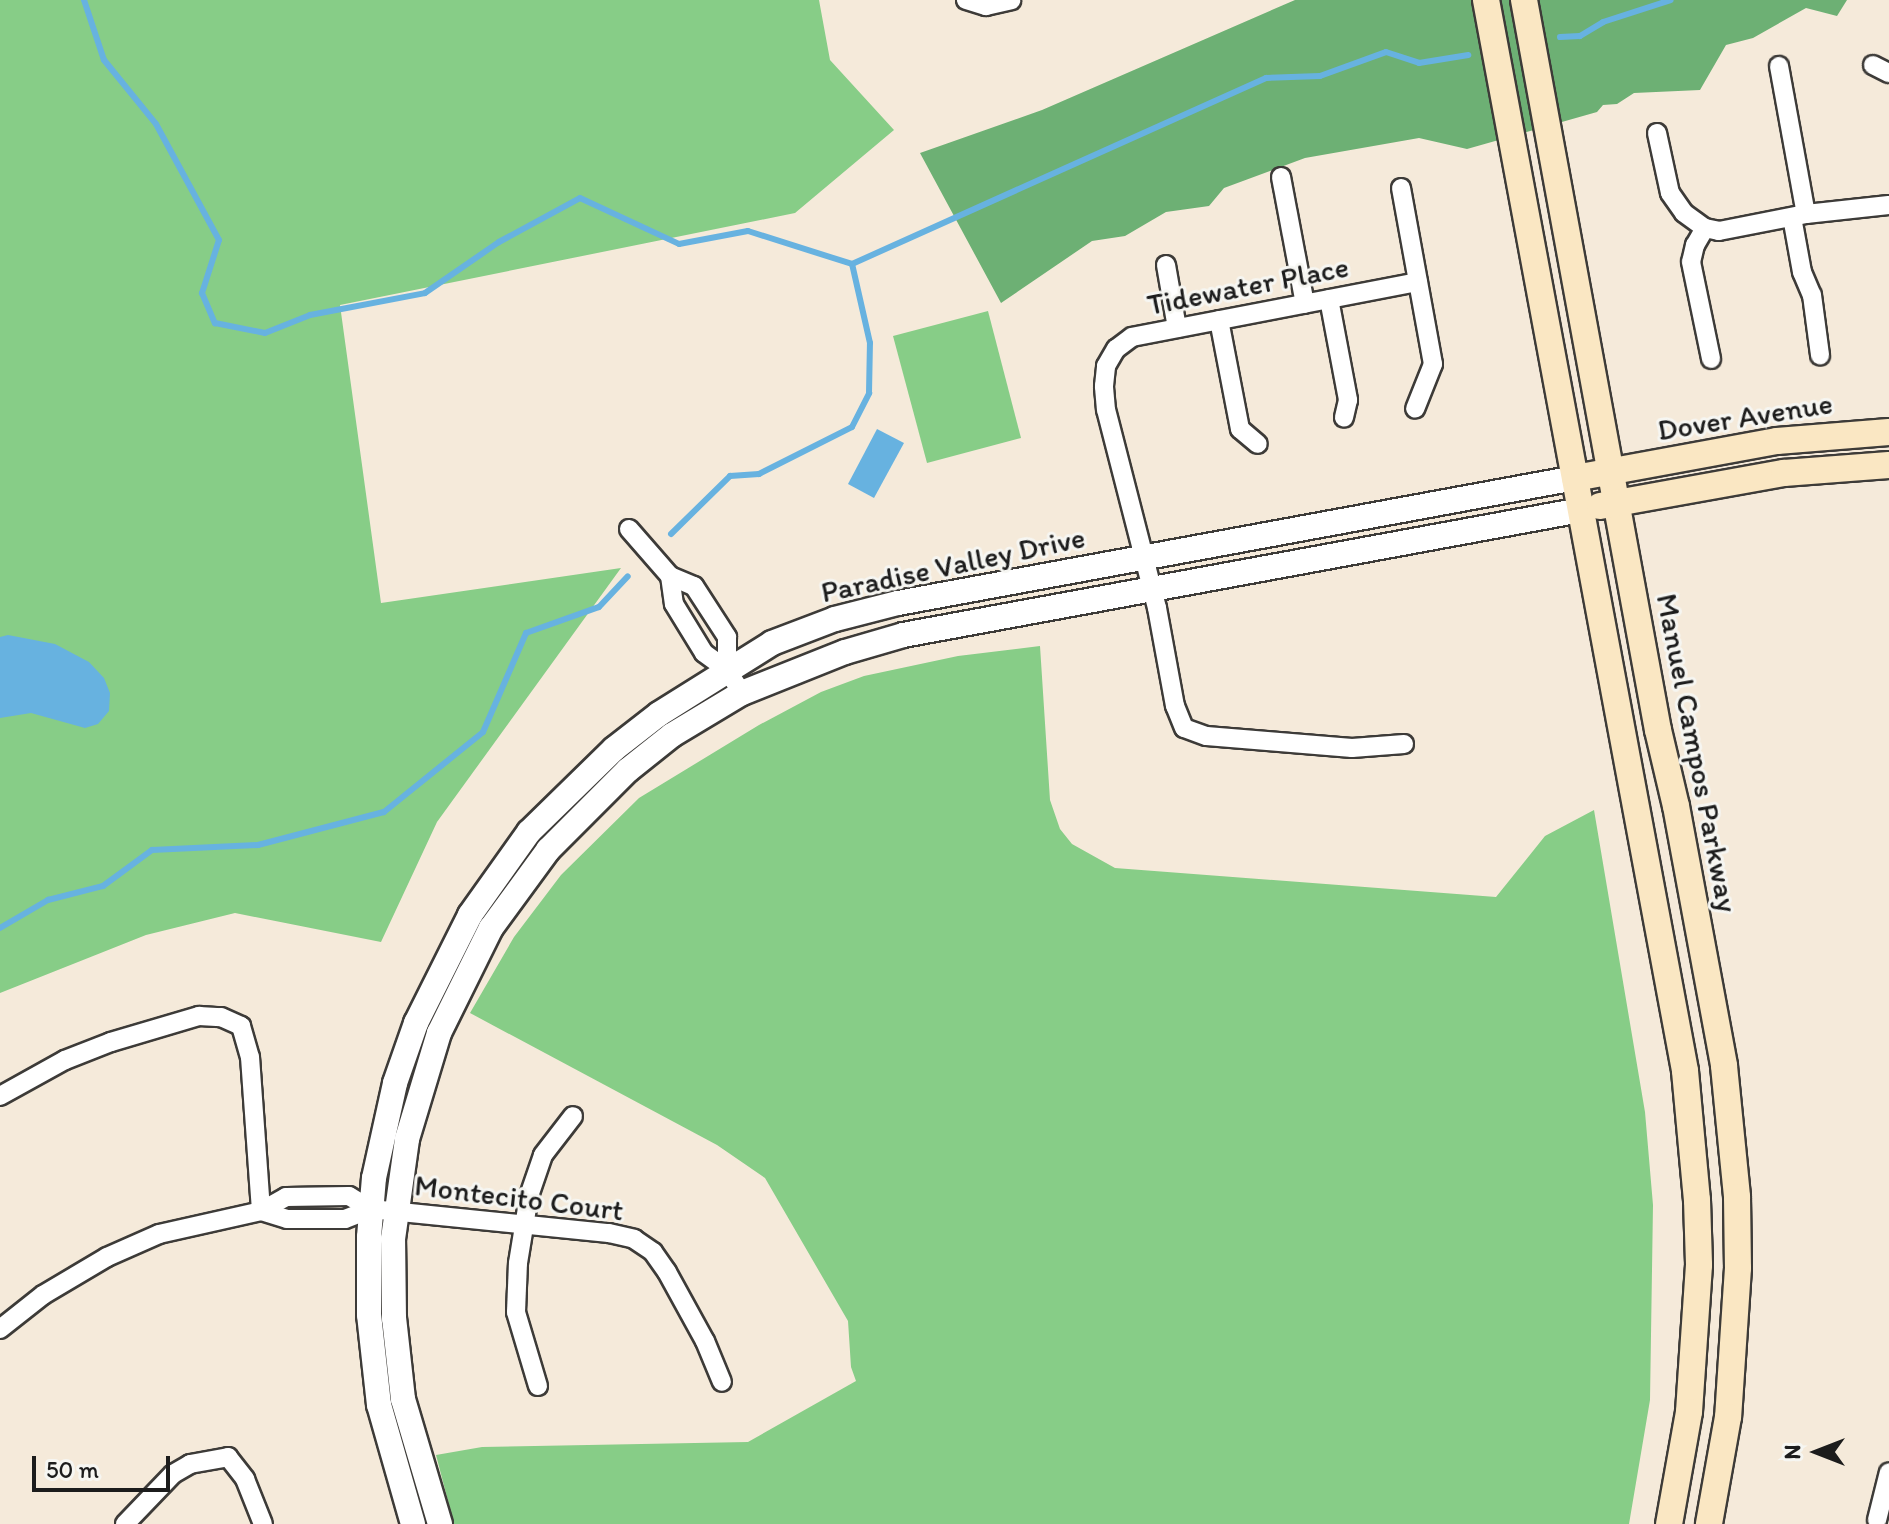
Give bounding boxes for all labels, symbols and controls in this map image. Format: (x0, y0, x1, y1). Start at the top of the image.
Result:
street label: Tidewater Place (1144, 249, 1352, 323)
street label: Dover Avenue (1656, 386, 1834, 448)
street label: Paradise Valley Drive (818, 519, 1088, 611)
street label: Manuel Campos Parkway (1649, 592, 1745, 914)
street label: Montecito Court (412, 1167, 626, 1229)
north arrow (1777, 1412, 1857, 1492)
scale bar (36, 1440, 174, 1490)
text: N (1779, 1445, 1806, 1459)
text: 50 m (46, 1455, 99, 1484)

